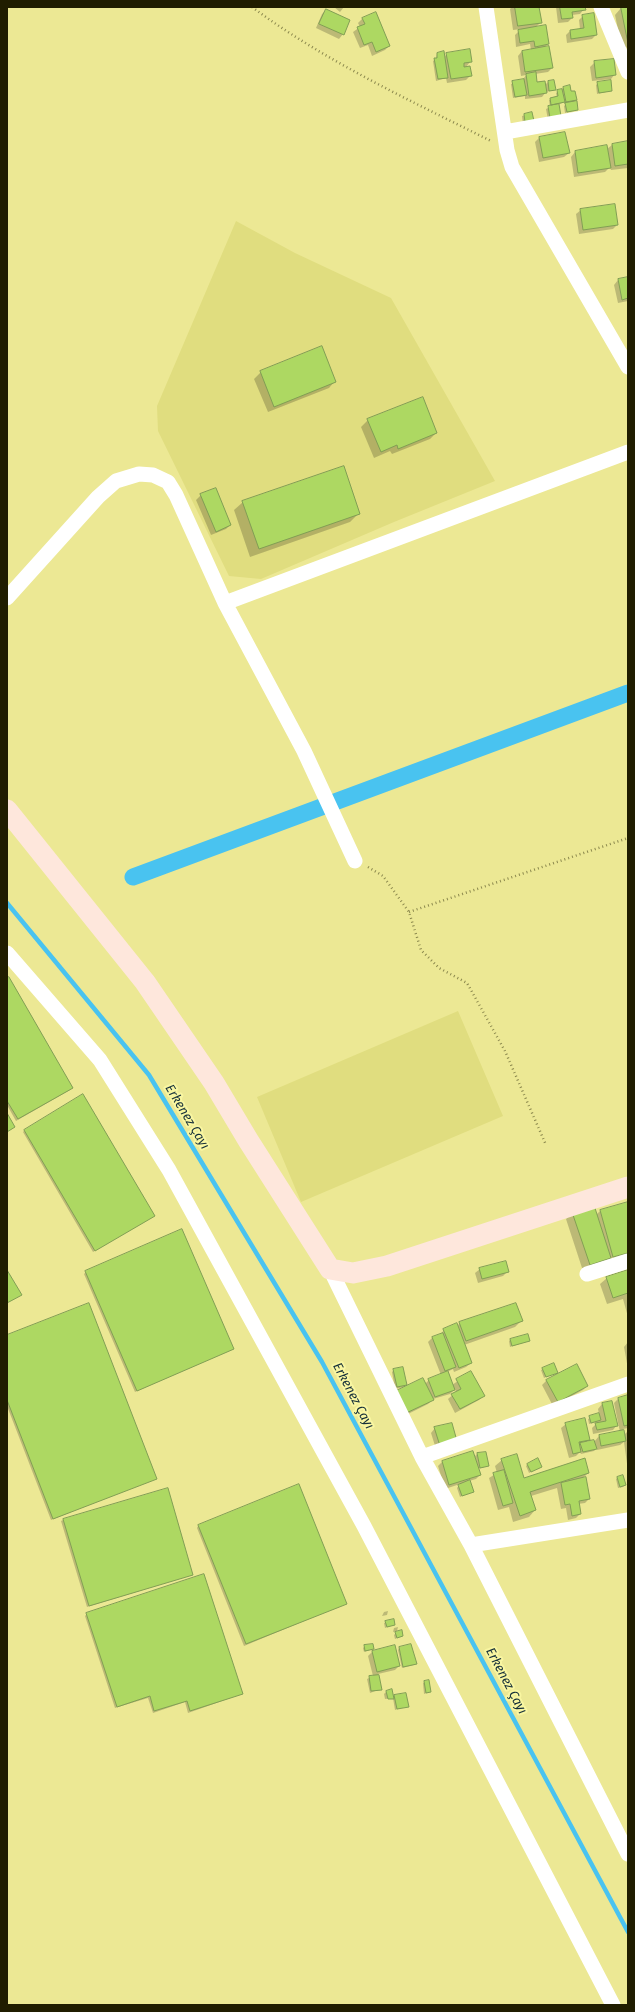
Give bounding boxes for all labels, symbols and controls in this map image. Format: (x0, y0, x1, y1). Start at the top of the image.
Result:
water label: Erkenez Çayı (162, 1082, 212, 1152)
water label: Erkenez Çayı (329, 1360, 377, 1432)
water label: Erkenez Çayı (482, 1645, 530, 1717)

